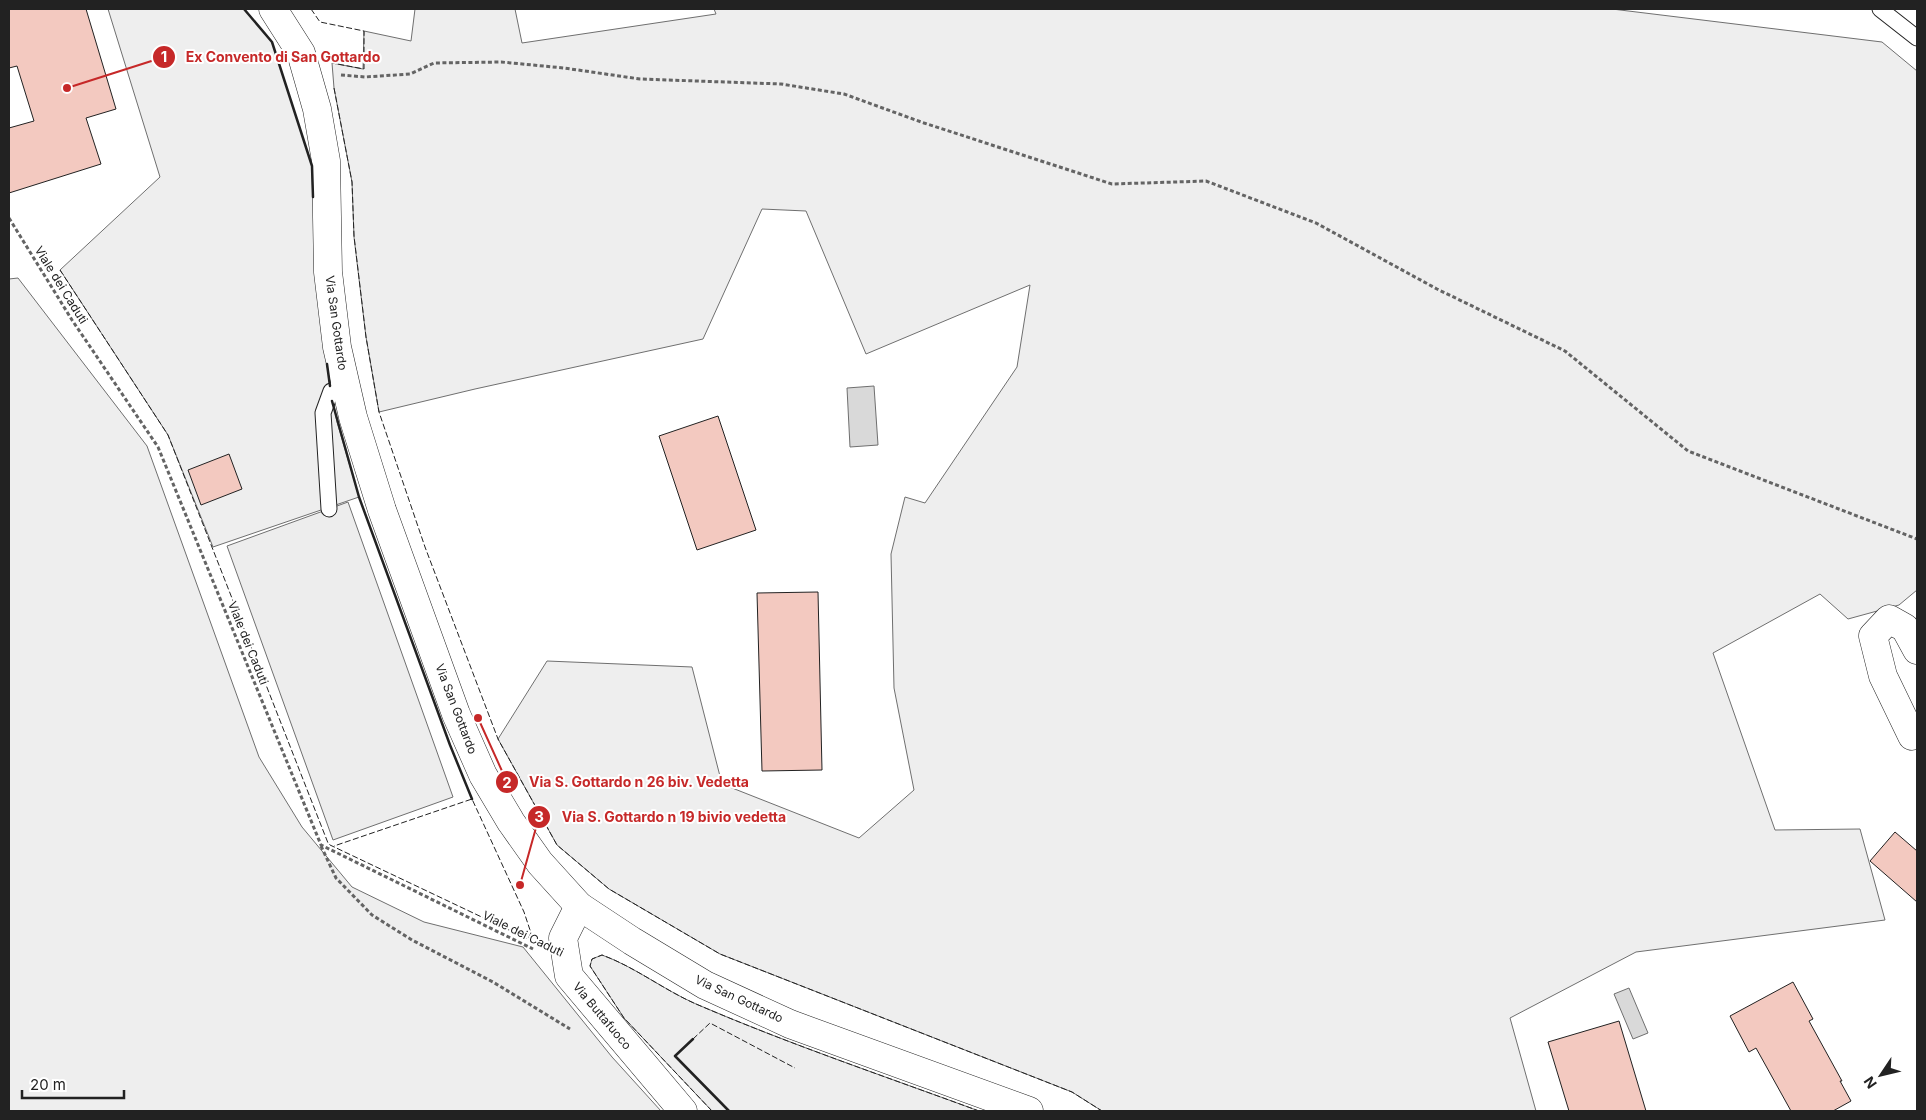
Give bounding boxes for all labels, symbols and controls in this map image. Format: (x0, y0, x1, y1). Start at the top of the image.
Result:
callout: Ex Convento di San Gottardo (151, 42, 391, 71)
text: 1 (161, 47, 167, 66)
text: Ex Convento di San Gottardo (186, 48, 381, 65)
street label: Viale dei Caduti (32, 243, 91, 326)
street label: Via San Gottardo (322, 275, 351, 371)
street label: Viale dei Caduti (225, 599, 272, 687)
street label: Via San Gottardo (432, 662, 481, 756)
callout: Via S. Gottardo n 26 biv. Vedetta (494, 768, 760, 797)
text: 2 (502, 773, 512, 792)
text: Via S. Gottardo n 26 biv. Vedetta (529, 773, 749, 790)
callout: Via S. Gottardo n 19 bivio vedetta (527, 802, 796, 831)
text: 3 (534, 807, 544, 826)
text: Via S. Gottardo n 19 bivio vedetta (562, 808, 786, 825)
street label: Viale dei Caduti (480, 907, 566, 960)
street label: Via San Gottardo (693, 972, 786, 1026)
street label: Via Buttafuoco (570, 979, 635, 1052)
north arrow (1856, 1050, 1906, 1100)
scale bar (22, 1068, 125, 1100)
text: N (1860, 1073, 1880, 1092)
text: 20 m (30, 1075, 66, 1094)

